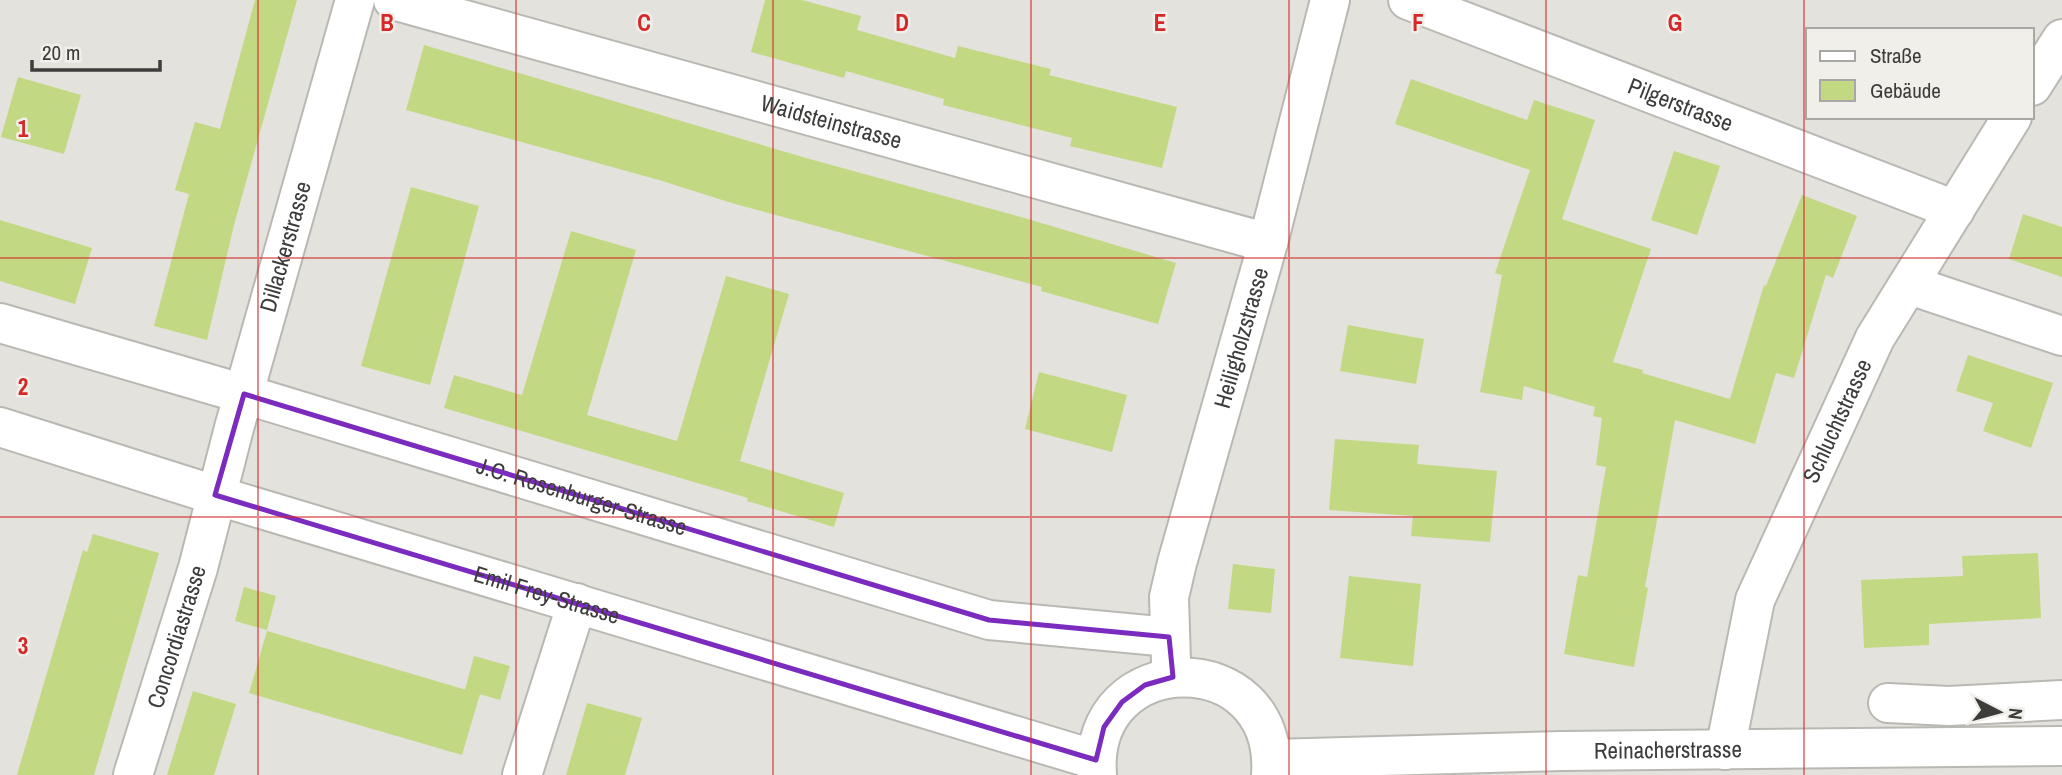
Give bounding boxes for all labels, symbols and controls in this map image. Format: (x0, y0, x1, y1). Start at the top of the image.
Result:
text: B (380, 7, 394, 38)
text: C (637, 7, 651, 38)
text: D (895, 7, 909, 38)
text: E (1154, 7, 1166, 38)
text: F (1412, 7, 1424, 38)
text: G (1668, 7, 1682, 38)
scale bar (32, 28, 159, 72)
legend (1806, 28, 2034, 119)
text: 20 m (42, 38, 80, 67)
text: Straße (1870, 41, 1922, 70)
street label: Pilgerstrasse (1624, 70, 1738, 138)
text: Gebäude (1870, 76, 1941, 105)
street label: Waidsteinstrasse (757, 87, 906, 156)
text: 1 (18, 113, 29, 144)
street label: Dillackerstrasse (252, 178, 318, 315)
street label: Heiligholzstrasse (1206, 264, 1275, 412)
street label: Schluchtstrasse (1795, 354, 1878, 488)
text: 2 (18, 371, 28, 402)
street label: J.C. Rosenburger-Strasse (473, 449, 691, 542)
street label: Emil Frey-Strasse (470, 558, 624, 631)
street label: Concordiastrasse (139, 561, 213, 712)
text: 3 (18, 630, 28, 661)
north arrow (1964, 677, 2034, 747)
text: N (2002, 707, 2029, 721)
street label: Reinacherstrasse (1594, 733, 1742, 766)

